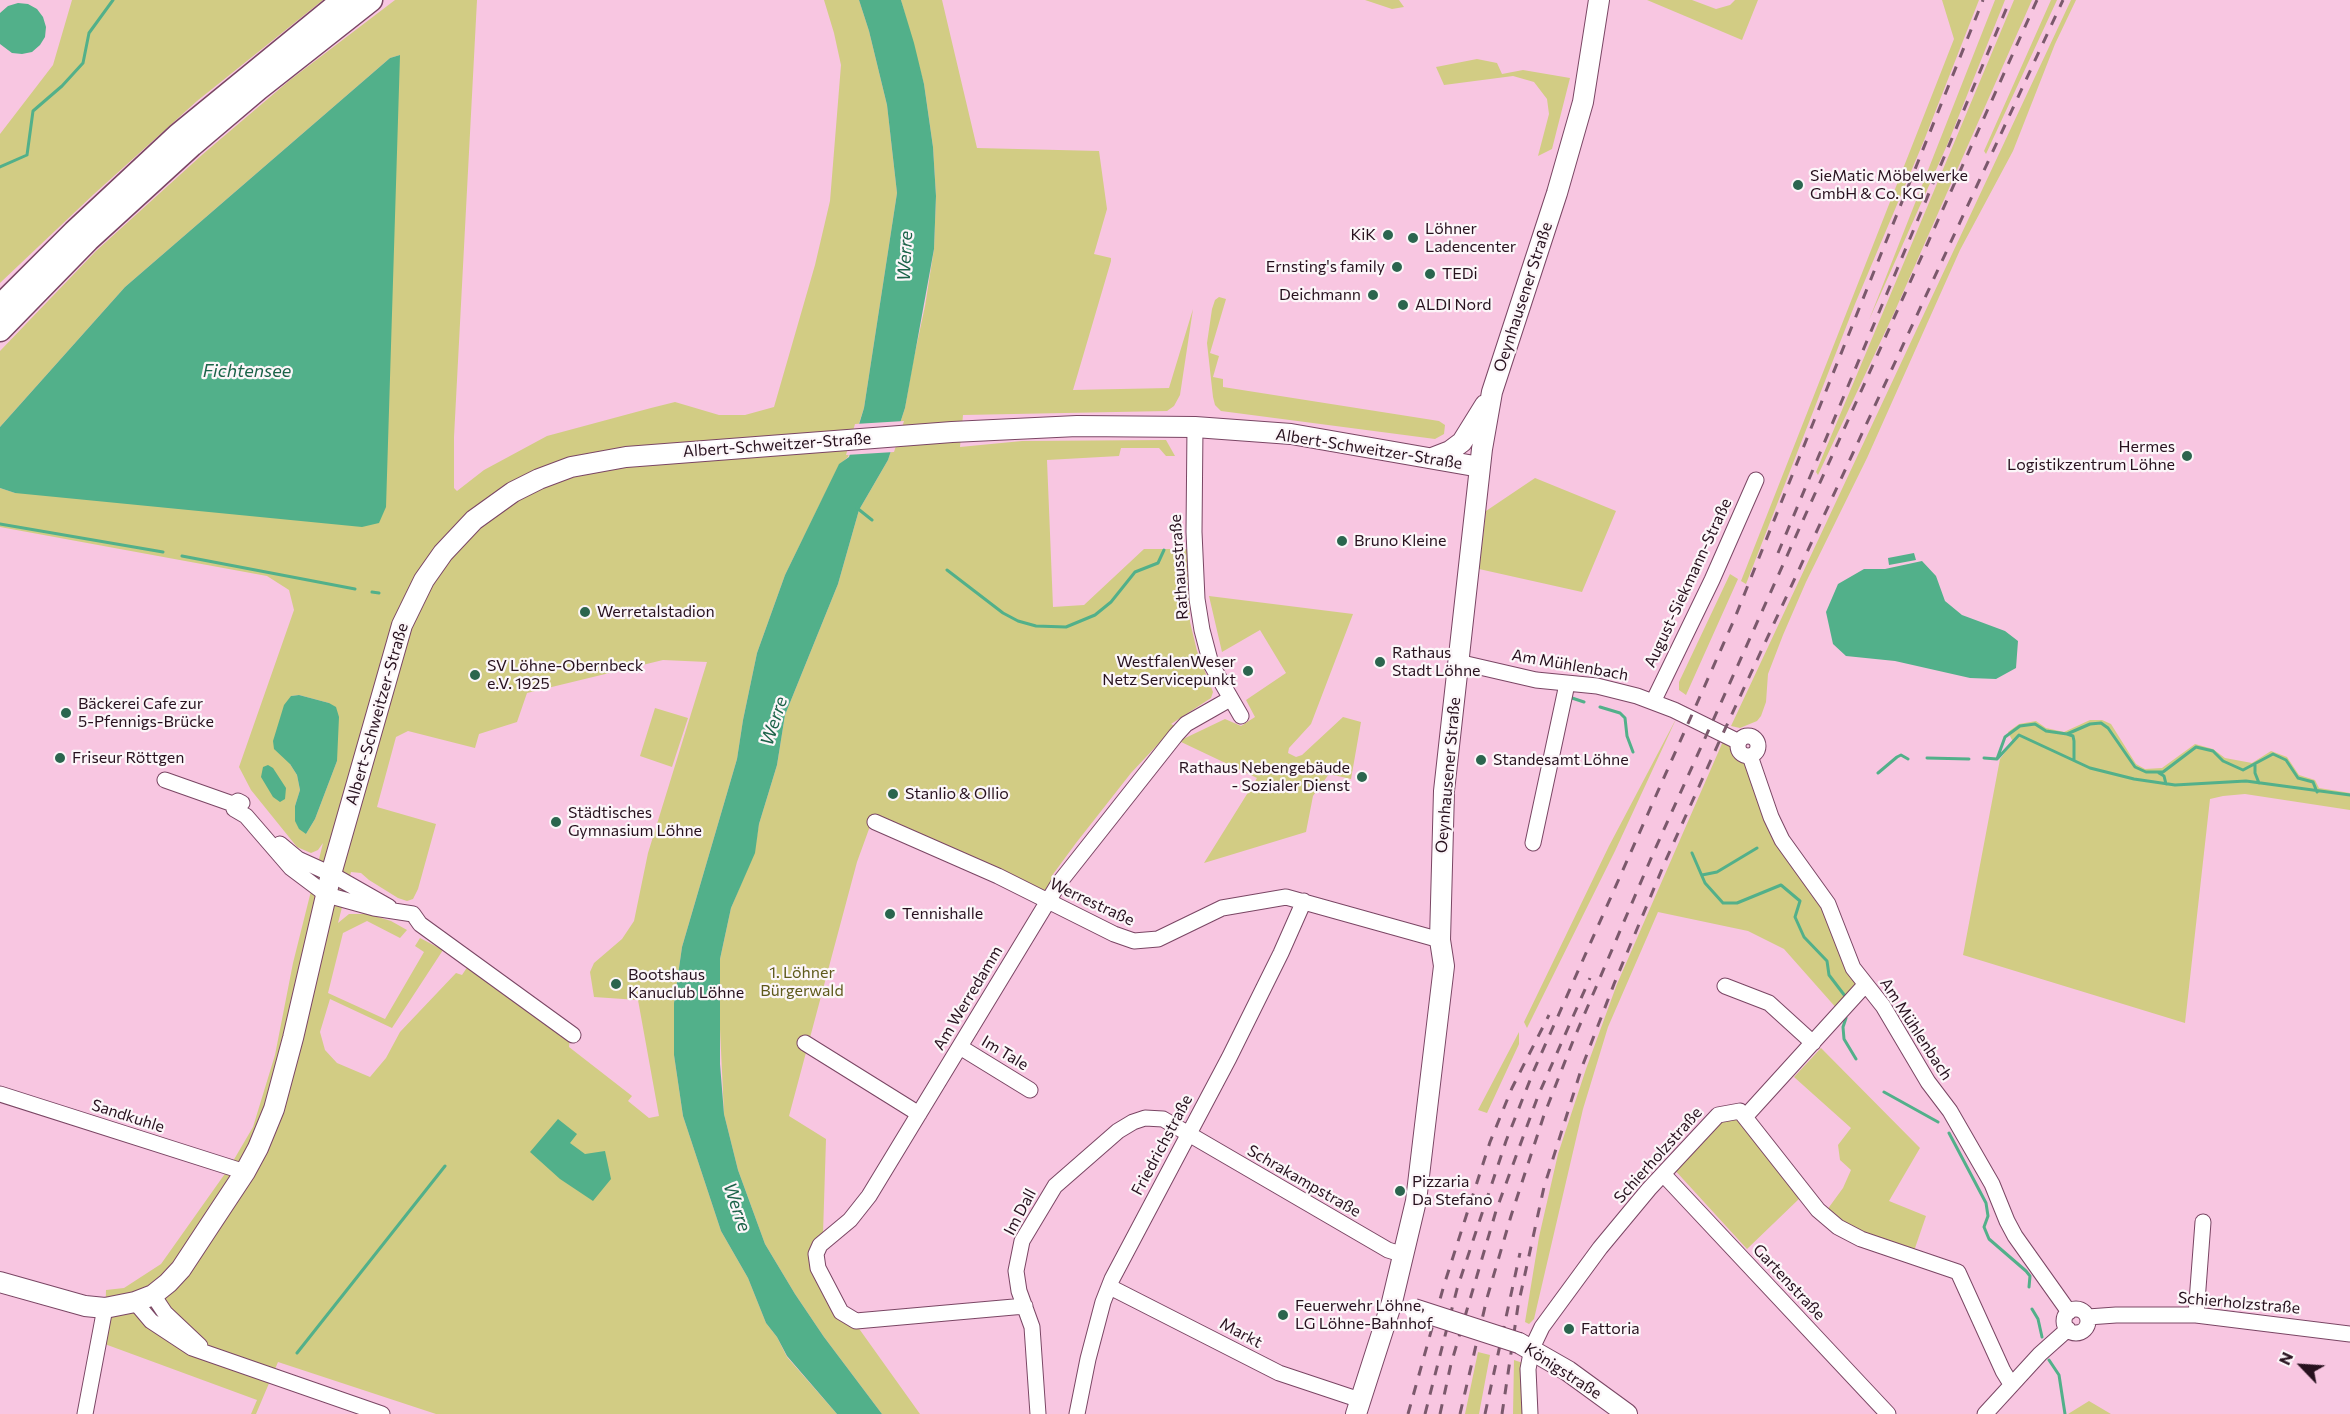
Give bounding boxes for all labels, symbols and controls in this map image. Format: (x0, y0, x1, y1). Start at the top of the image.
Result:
place label: SieMatic Möbelwerke GmbH & Co. KG (1810, 166, 1968, 204)
marker: SieMatic Möbelwerke GmbH & Co. KG (1791, 178, 1805, 192)
place label: Löhner Ladencenter (1425, 219, 1516, 257)
street label: Oeynhausener Straße (1490, 220, 1556, 374)
place label: KiK (1350, 225, 1376, 245)
marker: KiK (1381, 228, 1395, 242)
water label: Werre (893, 230, 917, 282)
marker: Löhner Ladencenter (1406, 231, 1420, 245)
place label: Ernsting's family (1266, 257, 1385, 277)
marker: Ernsting's family (1390, 260, 1404, 274)
place label: TEDi (1442, 264, 1478, 284)
marker: TEDi (1423, 267, 1437, 281)
place label: Deichmann (1279, 285, 1361, 305)
marker: Deichmann (1366, 288, 1380, 302)
place label: ALDI Nord (1415, 295, 1491, 315)
marker: ALDI Nord (1396, 298, 1410, 312)
water label: Fichtensee (203, 360, 291, 382)
street label: Albert-Schweitzer-Straße (1274, 425, 1464, 473)
street label: Albert-Schweitzer-Straße (682, 429, 872, 461)
place label: Hermes Logistikzentrum Löhne (2007, 437, 2175, 475)
marker: Hermes Logistikzentrum Löhne (2180, 449, 2194, 463)
street label: August-Siekmann-Straße (1640, 495, 1736, 671)
street label: Rathausstraße (1166, 514, 1192, 620)
place label: Bruno Kleine (1354, 531, 1446, 551)
marker: Bruno Kleine (1335, 534, 1349, 548)
place label: Werretalstadion (597, 602, 715, 622)
marker: Werretalstadion (578, 605, 592, 619)
street label: Albert-Schweitzer-Straße (342, 621, 412, 807)
place label: Rathaus Stadt Löhne (1392, 643, 1481, 681)
street label: Am Mühlenbach (1510, 645, 1630, 685)
place label: WestfalenWeser Netz Servicepunkt (1102, 652, 1236, 690)
marker: Rathaus Stadt Löhne (1373, 655, 1387, 669)
place label: SV Löhne-Obernbeck e.V. 1925 (487, 656, 643, 694)
marker: WestfalenWeser Netz Servicepunkt (1241, 664, 1255, 678)
marker: SV Löhne-Obernbeck e.V. 1925 (468, 668, 482, 682)
place label: Bäckerei Cafe zur 5-Pfennigs-Brücke (78, 694, 214, 732)
water label: Werre (756, 694, 792, 748)
street label: Oeynhausener Straße (1432, 696, 1464, 854)
marker: Bäckerei Cafe zur 5-Pfennigs-Brücke (59, 706, 73, 720)
place label: Friseur Röttgen (72, 748, 184, 768)
place label: Standesamt Löhne (1493, 750, 1629, 770)
marker: Friseur Röttgen (53, 751, 67, 765)
marker: Standesamt Löhne (1474, 753, 1488, 767)
place label: Rathaus Nebengebäude - Sozialer Dienst (1179, 758, 1350, 796)
marker: Rathaus Nebengebäude - Sozialer Dienst (1355, 770, 1369, 784)
place label: Stanlio & Ollio (905, 784, 1009, 804)
marker: Stanlio & Ollio (886, 787, 900, 801)
place label: Städtisches Gymnasium Löhne (568, 803, 702, 841)
marker: Städtisches Gymnasium Löhne (549, 815, 563, 829)
street label: Werrestraße (1047, 874, 1137, 930)
place label: Tennishalle (902, 904, 983, 924)
marker: Tennishalle (883, 907, 897, 921)
street label: Am Werredamm (929, 942, 1007, 1054)
park label: 1. Löhner Bürgerwald (760, 963, 844, 1001)
place label: Bootshaus Kanuclub Löhne (628, 965, 744, 1003)
street label: Am Mühlenbach (1876, 974, 1956, 1084)
marker: Bootshaus Kanuclub Löhne (609, 977, 623, 991)
street label: Im Tale (978, 1032, 1032, 1074)
street label: Friedrichstraße (1127, 1091, 1197, 1199)
street label: Sandkuhle (89, 1095, 167, 1137)
street label: Schierholzstraße (1610, 1103, 1706, 1207)
street label: Schrakampstraße (1244, 1141, 1364, 1221)
place label: Pizzaria Da Stefano (1412, 1172, 1492, 1210)
water label: Werre (719, 1180, 755, 1234)
marker: Pizzaria Da Stefano (1393, 1184, 1407, 1198)
street label: Im Dall (1000, 1186, 1040, 1238)
street label: Gartenstraße (1749, 1240, 1829, 1324)
street label: Schierholzstraße (2177, 1288, 2301, 1318)
place label: Feuerwehr Löhne, LG Löhne-Bahnhof (1295, 1296, 1433, 1334)
marker: Feuerwehr Löhne, LG Löhne-Bahnhof (1276, 1308, 1290, 1322)
street label: Markt (1217, 1314, 1265, 1352)
place label: Fattoria (1581, 1319, 1640, 1339)
marker: Fattoria (1562, 1322, 1576, 1336)
north arrow (2272, 1336, 2332, 1396)
street label: Königstraße (1521, 1339, 1605, 1403)
text: N (2274, 1349, 2296, 1368)

